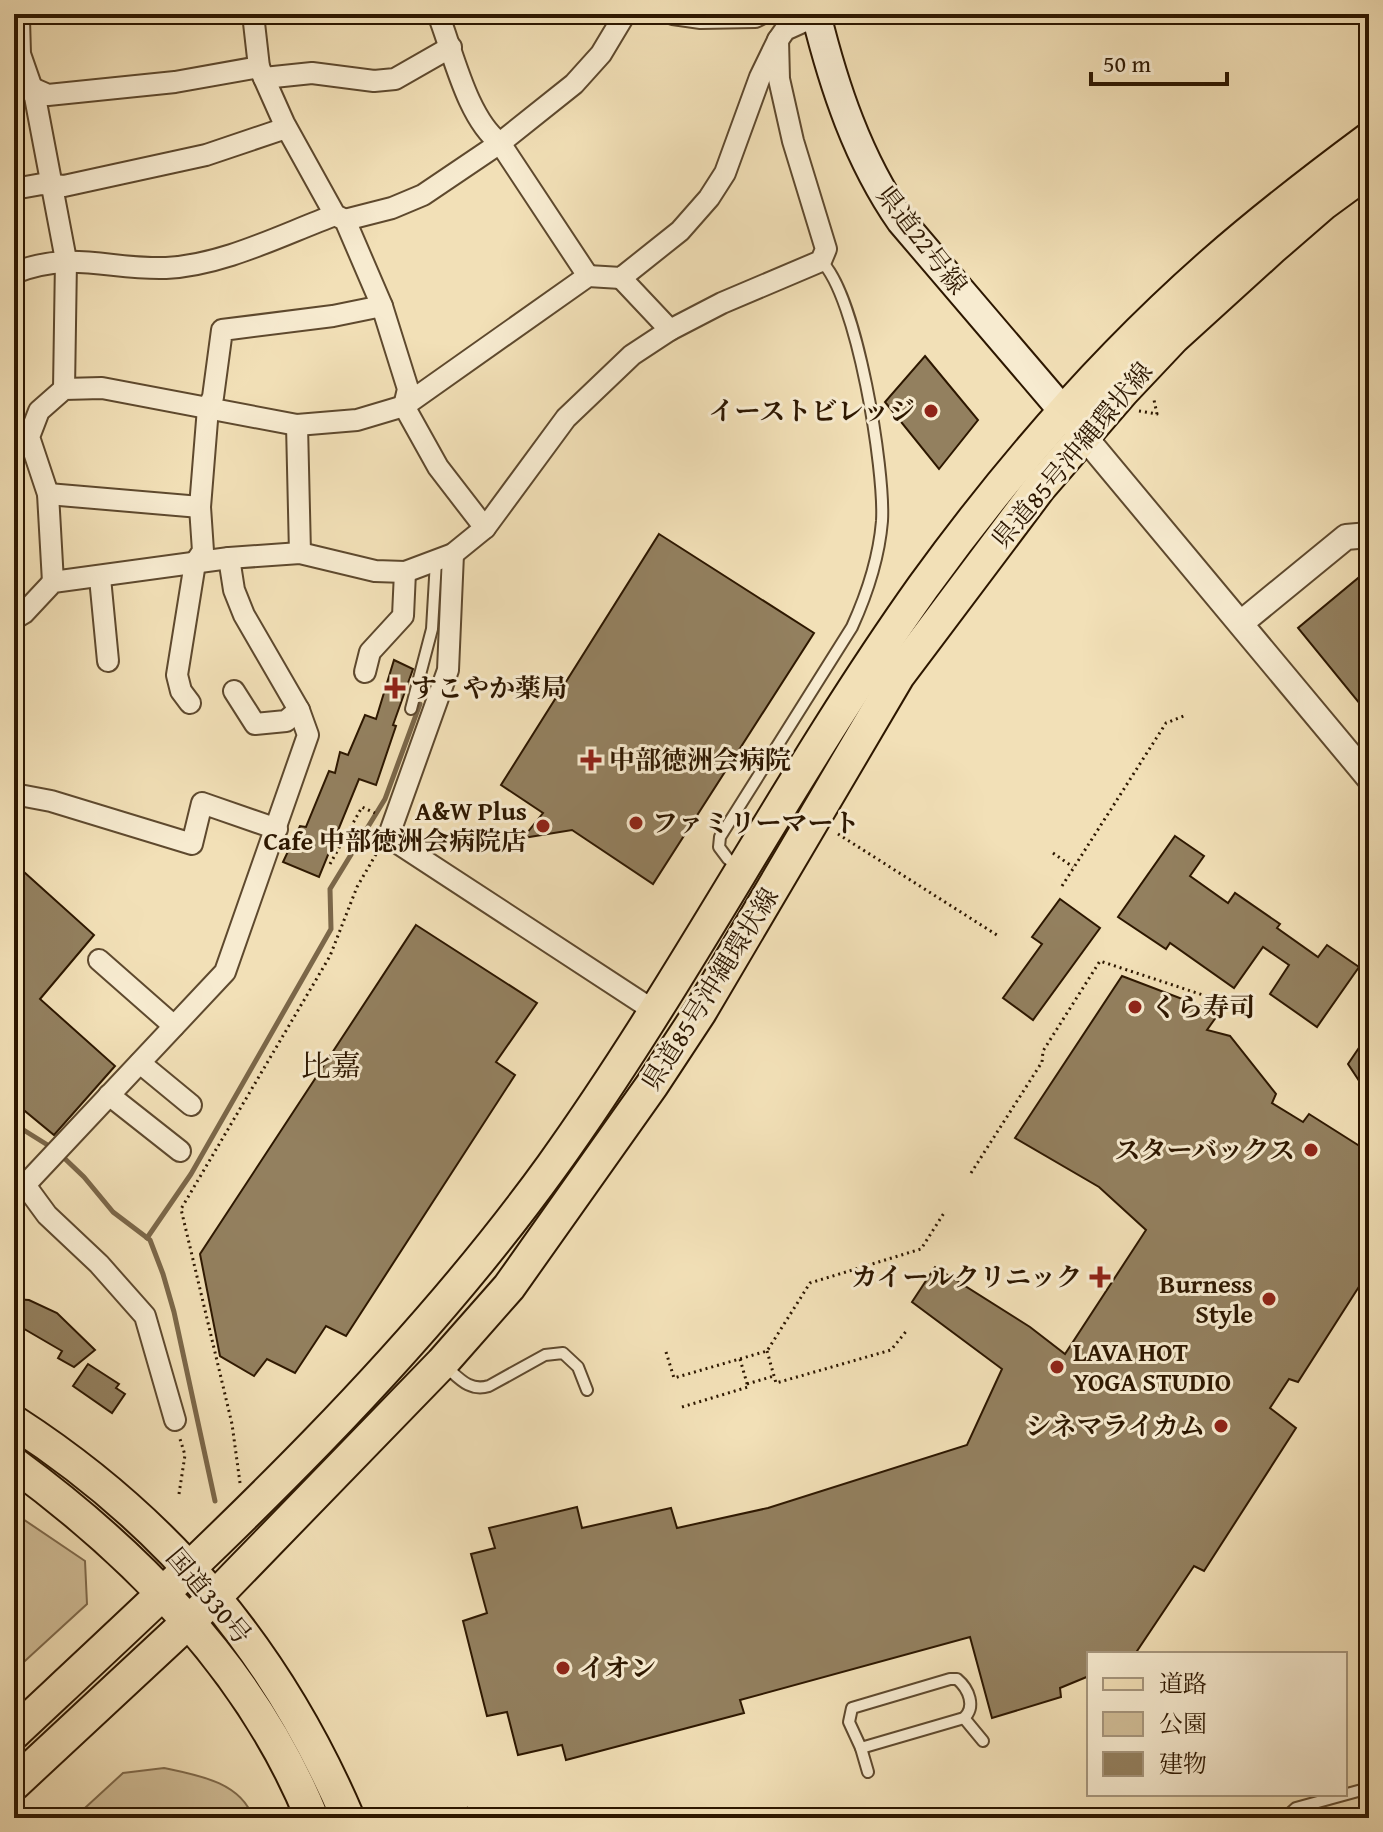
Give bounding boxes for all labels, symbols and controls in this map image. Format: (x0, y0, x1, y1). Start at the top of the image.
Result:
scale bar (1091, 36, 1227, 86)
text: 50 m (1103, 46, 1151, 81)
street label: 県道22号線 (867, 177, 977, 303)
street label: 県道85号沖縄環状線 (982, 353, 1161, 556)
place label: イーストビレッジ (709, 391, 915, 430)
marker: イーストビレッジ (922, 402, 940, 420)
place label: すこやか薬局 (411, 668, 567, 707)
marker: すこやか薬局 (386, 679, 404, 697)
place label: 中部徳洲会病院 (609, 740, 791, 779)
marker: 中部徳洲会病院 (580, 749, 602, 771)
place label: A&W Plus Cafe 中部徳洲会病院店 (263, 791, 527, 860)
place label: ファミリーマート (652, 803, 859, 842)
marker: ファミリーマート (627, 814, 645, 832)
marker: A&W Plus Cafe 中部徳洲会病院店 (534, 817, 552, 835)
street label: 県道85号沖縄環状線 (631, 880, 788, 1098)
place label: くら寿司 (1151, 987, 1255, 1026)
marker: くら寿司 (1126, 998, 1144, 1016)
district label: 比嘉 (301, 1043, 361, 1087)
place label: スターバックス (1115, 1130, 1295, 1169)
marker: スターバックス (1302, 1141, 1320, 1159)
place label: カイールクリニック (851, 1257, 1082, 1296)
place label: Burness Style (1160, 1264, 1253, 1333)
marker: カイールクリニック (1089, 1266, 1111, 1288)
marker: Burness Style (1260, 1290, 1278, 1308)
place label: LAVA HOT YOGA STUDIO (1073, 1332, 1231, 1401)
marker: LAVA HOT YOGA STUDIO (1048, 1358, 1066, 1376)
place label: シネマライカム (1025, 1406, 1205, 1445)
marker: シネマライカム (1212, 1417, 1230, 1435)
street label: 国道330号 (157, 1539, 261, 1652)
place label: イオン (579, 1648, 656, 1687)
legend (1087, 1652, 1347, 1796)
marker: イオン (554, 1659, 572, 1677)
text: 道路 (1159, 1666, 1207, 1701)
text: 公園 (1159, 1706, 1207, 1741)
text: 建物 (1159, 1746, 1207, 1781)

